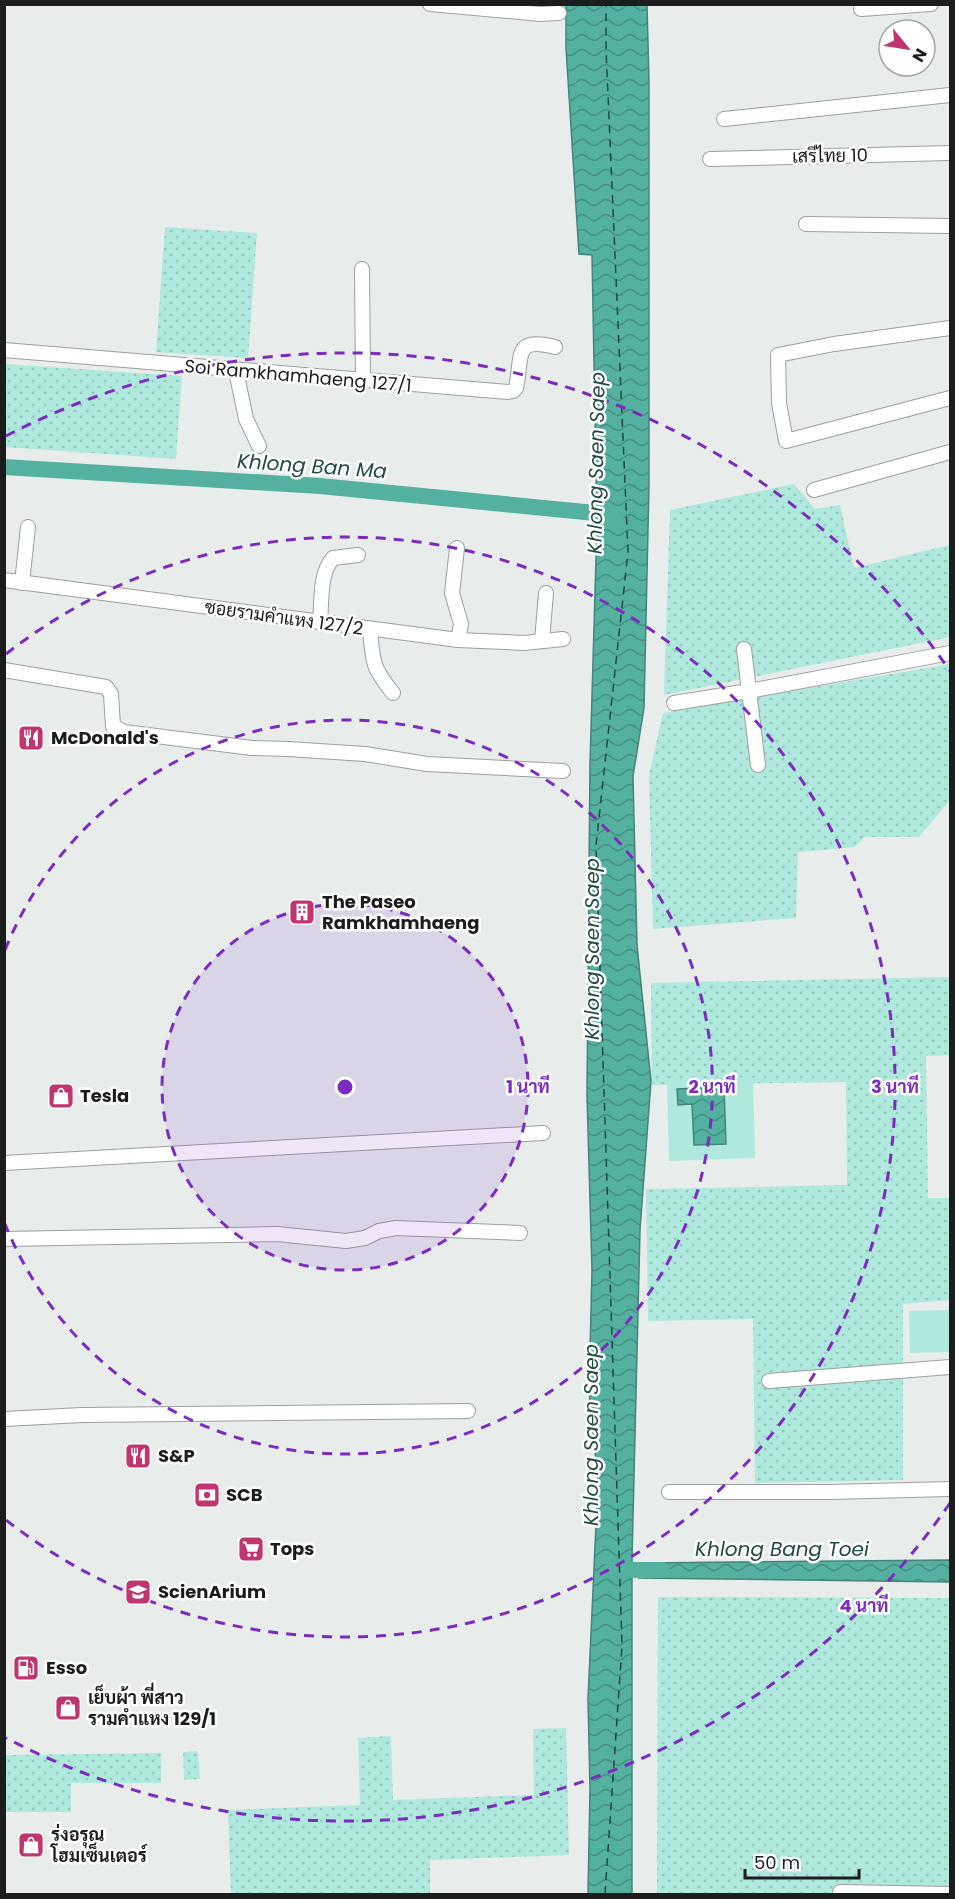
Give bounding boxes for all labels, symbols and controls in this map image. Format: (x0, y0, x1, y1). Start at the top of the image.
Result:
north arrow (877, 18, 937, 78)
text: N (907, 44, 933, 66)
street label: เสรีไทย 10 (792, 142, 868, 169)
street label: Soi Ramkhamhaeng 127/1 (183, 353, 413, 398)
water label: Khlong Saen Saep (580, 372, 612, 554)
water label: Khlong Ban Ma (236, 447, 388, 485)
street label: ซอยรามคำแหง 127/2 (203, 594, 365, 641)
restaurant icon: McDonald's (16, 723, 46, 753)
place label: McDonald's (51, 725, 159, 750)
water label: Khlong Saen Saep (578, 858, 606, 1040)
place label: The Paseo Ramkhamhaeng (322, 889, 479, 935)
building icon: The Paseo Ramkhamhaeng (287, 897, 317, 927)
text: 1 นาที (506, 1074, 550, 1099)
text: 2 นาที (688, 1074, 736, 1099)
text: 3 นาที (871, 1074, 919, 1099)
centre of rings (335, 1077, 355, 1097)
shop icon: Tesla (46, 1081, 76, 1111)
place label: Tesla (80, 1083, 129, 1108)
water label: Khlong Saen Saep (577, 1344, 605, 1526)
restaurant icon: S&P (123, 1441, 153, 1471)
place label: S&P (158, 1443, 195, 1468)
bank icon: SCB (192, 1480, 222, 1510)
place label: SCB (226, 1482, 263, 1507)
supermarket icon: Tops (236, 1534, 266, 1564)
water label: Khlong Bang Toei (695, 1535, 870, 1563)
place label: Tops (270, 1536, 314, 1561)
school or university icon: ScienArium (123, 1577, 153, 1607)
place label: ScienArium (158, 1579, 266, 1604)
text: 4 นาที (839, 1593, 889, 1618)
fuel station icon: Esso (11, 1653, 41, 1683)
place label: Esso (46, 1655, 87, 1680)
place label: เย็บผ้า พี่สาว รามคำแหง 129/1 (88, 1682, 216, 1731)
shop icon: เย็บผ้า พี่สาว รามคำแหง 129/1 (53, 1693, 83, 1723)
place label: รุ่งอรุณ โฮมเซ็นเตอร์ (50, 1822, 148, 1868)
shop icon: รุ่งอรุณ โฮมเซ็นเตอร์ (16, 1830, 46, 1860)
scale bar (745, 1842, 859, 1880)
text: 50 m (754, 1850, 800, 1875)

